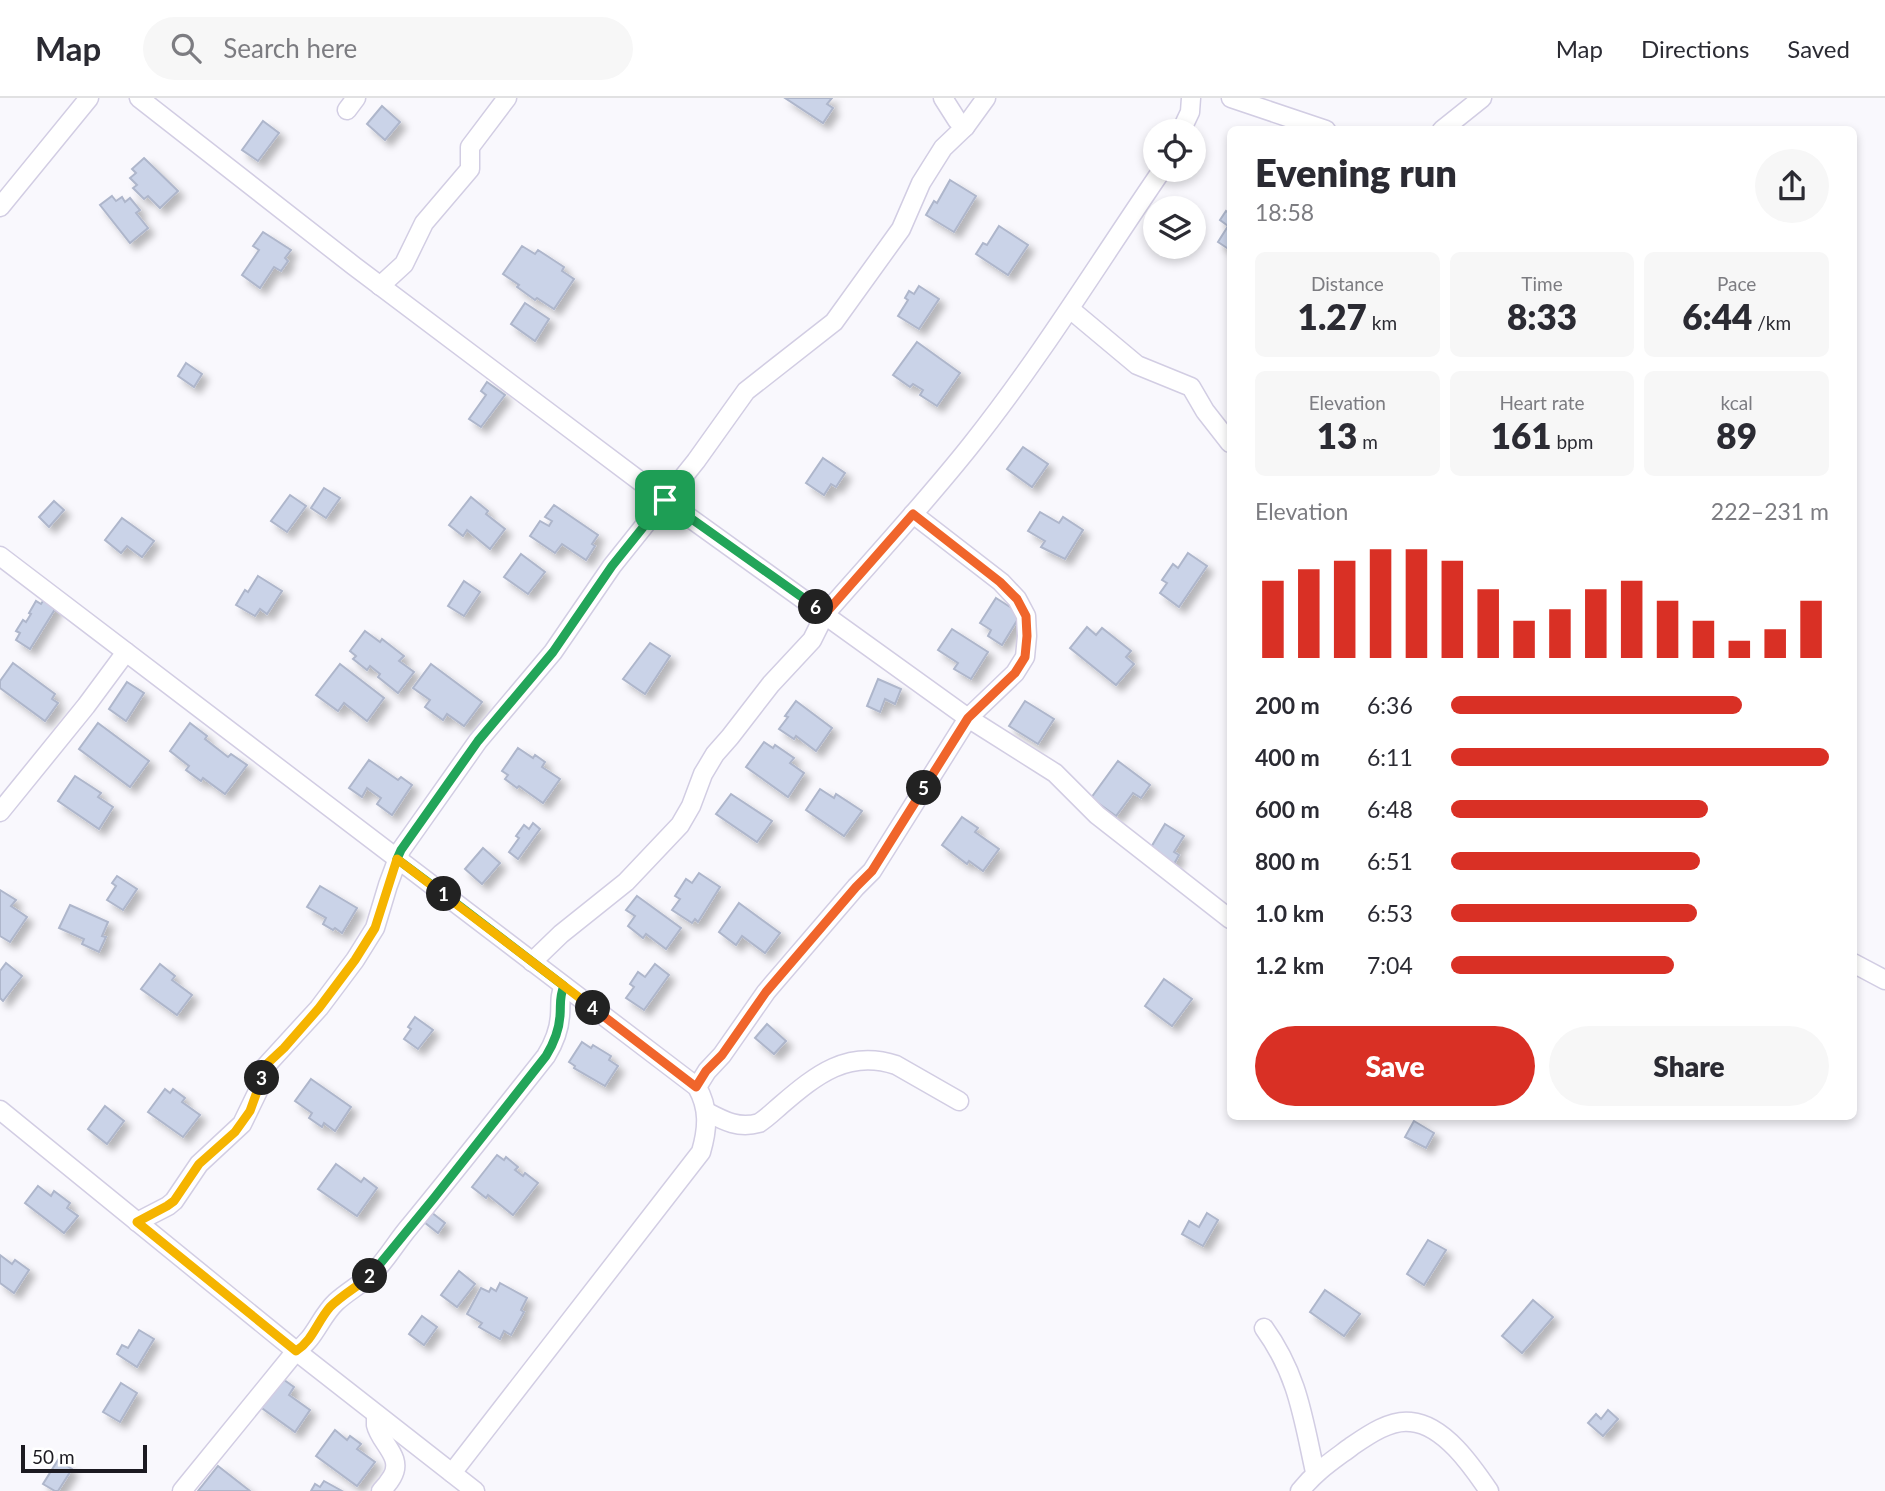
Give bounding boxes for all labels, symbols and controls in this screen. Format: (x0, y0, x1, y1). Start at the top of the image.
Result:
search box (143, 17, 633, 80)
text: Map (35, 28, 101, 68)
icon: search (167, 29, 205, 67)
text: Search here (223, 32, 357, 64)
text: Map (1556, 34, 1603, 63)
text: Directions (1641, 34, 1749, 63)
text: Saved (1787, 34, 1850, 63)
map controls (1143, 119, 1206, 259)
button: locate (1143, 119, 1206, 182)
text: Evening run (1255, 149, 1457, 195)
button: share (1755, 149, 1829, 223)
button: layers (1143, 196, 1206, 259)
text: 18:58 (1255, 198, 1314, 226)
text: Distance (1311, 272, 1384, 295)
text: Time (1521, 272, 1563, 295)
text: Pace (1717, 272, 1756, 295)
text: 1.27 (1298, 295, 1367, 337)
text: 8:33 (1507, 295, 1577, 337)
text: 6:44 (1682, 295, 1752, 337)
text: km (1367, 311, 1397, 334)
text: /km (1752, 311, 1791, 334)
text: Elevation (1309, 391, 1386, 414)
text: Heart rate (1499, 391, 1585, 414)
text: kcal (1721, 391, 1753, 414)
text: 13 (1317, 414, 1357, 456)
text: 161 (1491, 414, 1552, 456)
text: 89 (1716, 414, 1757, 456)
text: m (1357, 430, 1378, 453)
text: bpm (1552, 430, 1593, 453)
pin (635, 470, 695, 530)
icon: arrive (646, 481, 684, 519)
text: Elevation (1255, 497, 1348, 525)
text: 222–231 m (1711, 497, 1829, 525)
pin: 6 (798, 589, 834, 624)
text: 6 (810, 595, 821, 618)
text: 200 m (1255, 691, 1320, 719)
text: 6:36 (1367, 691, 1413, 719)
text: 400 m (1255, 743, 1320, 771)
text: 6:11 (1367, 743, 1413, 771)
pin: 5 (906, 770, 942, 806)
text: 5 (918, 776, 929, 799)
text: 600 m (1255, 795, 1320, 823)
text: 6:48 (1367, 795, 1413, 823)
text: 800 m (1255, 847, 1320, 875)
text: 6:51 (1367, 847, 1413, 875)
pin: 1 (426, 876, 462, 912)
text: 1 (438, 882, 449, 905)
text: 1.0 km (1255, 899, 1324, 927)
text: 6:53 (1367, 899, 1413, 927)
text: 1.2 km (1255, 951, 1324, 979)
text: 7:04 (1367, 951, 1413, 979)
pin: 4 (576, 990, 610, 1026)
text: 4 (587, 996, 598, 1019)
button: Save (1255, 1026, 1535, 1106)
button: Share (1549, 1026, 1829, 1106)
pin: 3 (244, 1060, 280, 1096)
text: 3 (256, 1066, 267, 1089)
pin: 2 (352, 1258, 388, 1294)
text: 2 (364, 1264, 375, 1287)
scale bar (21, 1442, 147, 1474)
text: 50 m (32, 1445, 75, 1468)

